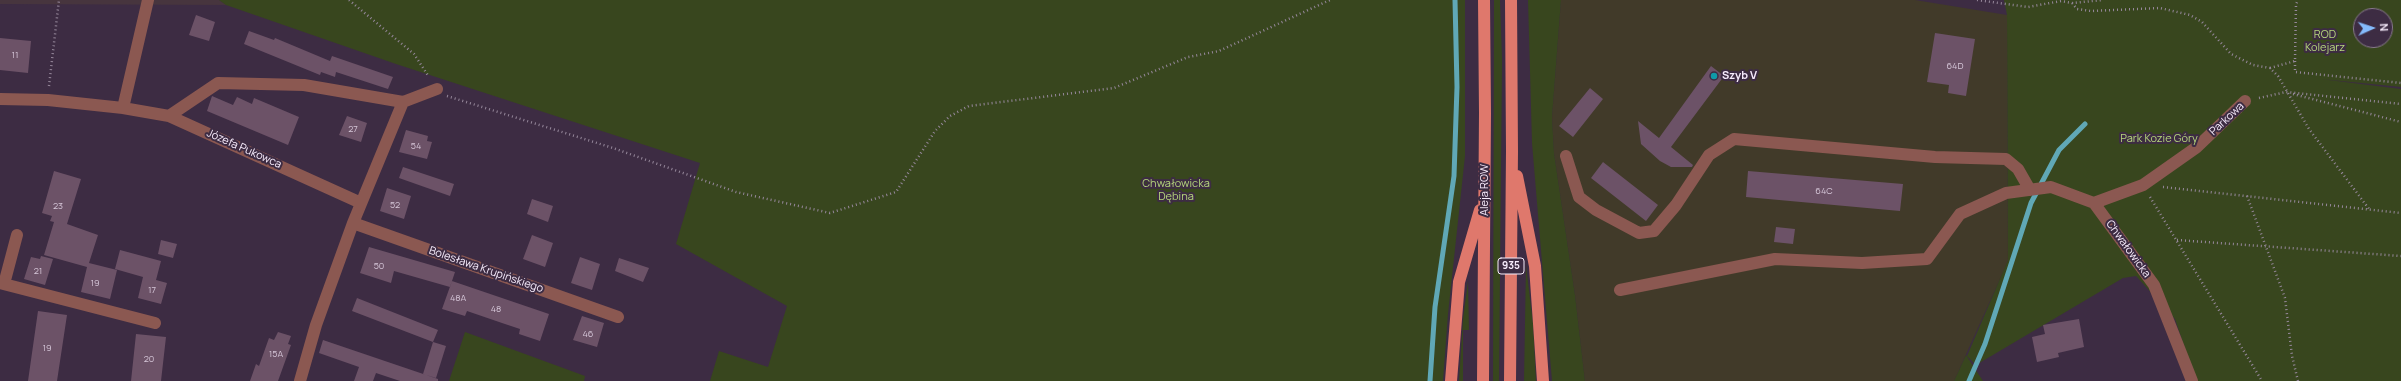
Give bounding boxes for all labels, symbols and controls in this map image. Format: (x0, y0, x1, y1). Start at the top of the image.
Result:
north arrow (2353, 8, 2393, 48)
text: N (2377, 23, 2392, 32)
park label: ROD Kolejarz (2305, 28, 2345, 54)
house number: 11 (11, 50, 19, 60)
house number: 64D (1947, 61, 1963, 71)
place label: Szyb V (1722, 69, 1757, 83)
marker: Szyb V (1709, 71, 1719, 81)
street label: Parkowa (2207, 100, 2247, 138)
house number: 27 (348, 124, 358, 134)
street label: Józefa Pukowca (205, 127, 283, 171)
park label: Park Kozie Góry (2120, 132, 2198, 146)
house number: 54 (411, 141, 421, 151)
street label: Aleja ROW (1478, 164, 1492, 216)
park label: Chwałowicka Dębina (1142, 177, 1210, 203)
house number: 64C (1815, 186, 1833, 196)
house number: 52 (390, 200, 400, 210)
house number: 23 (53, 201, 63, 211)
street label: Chwałowicka (2103, 218, 2153, 280)
street label: Bolesława Krupińskiego (427, 244, 545, 296)
road number: 935 (1498, 258, 1524, 274)
house number: 50 (374, 261, 384, 271)
house number: 21 (34, 266, 42, 276)
house number: 19 (90, 278, 100, 288)
house number: 17 (148, 285, 156, 295)
house number: 48A (450, 293, 466, 303)
house number: 48 (491, 304, 501, 314)
house number: 46 (583, 329, 593, 339)
house number: 19 (42, 343, 52, 353)
house number: 15A (269, 349, 283, 359)
house number: 20 (144, 354, 154, 364)

